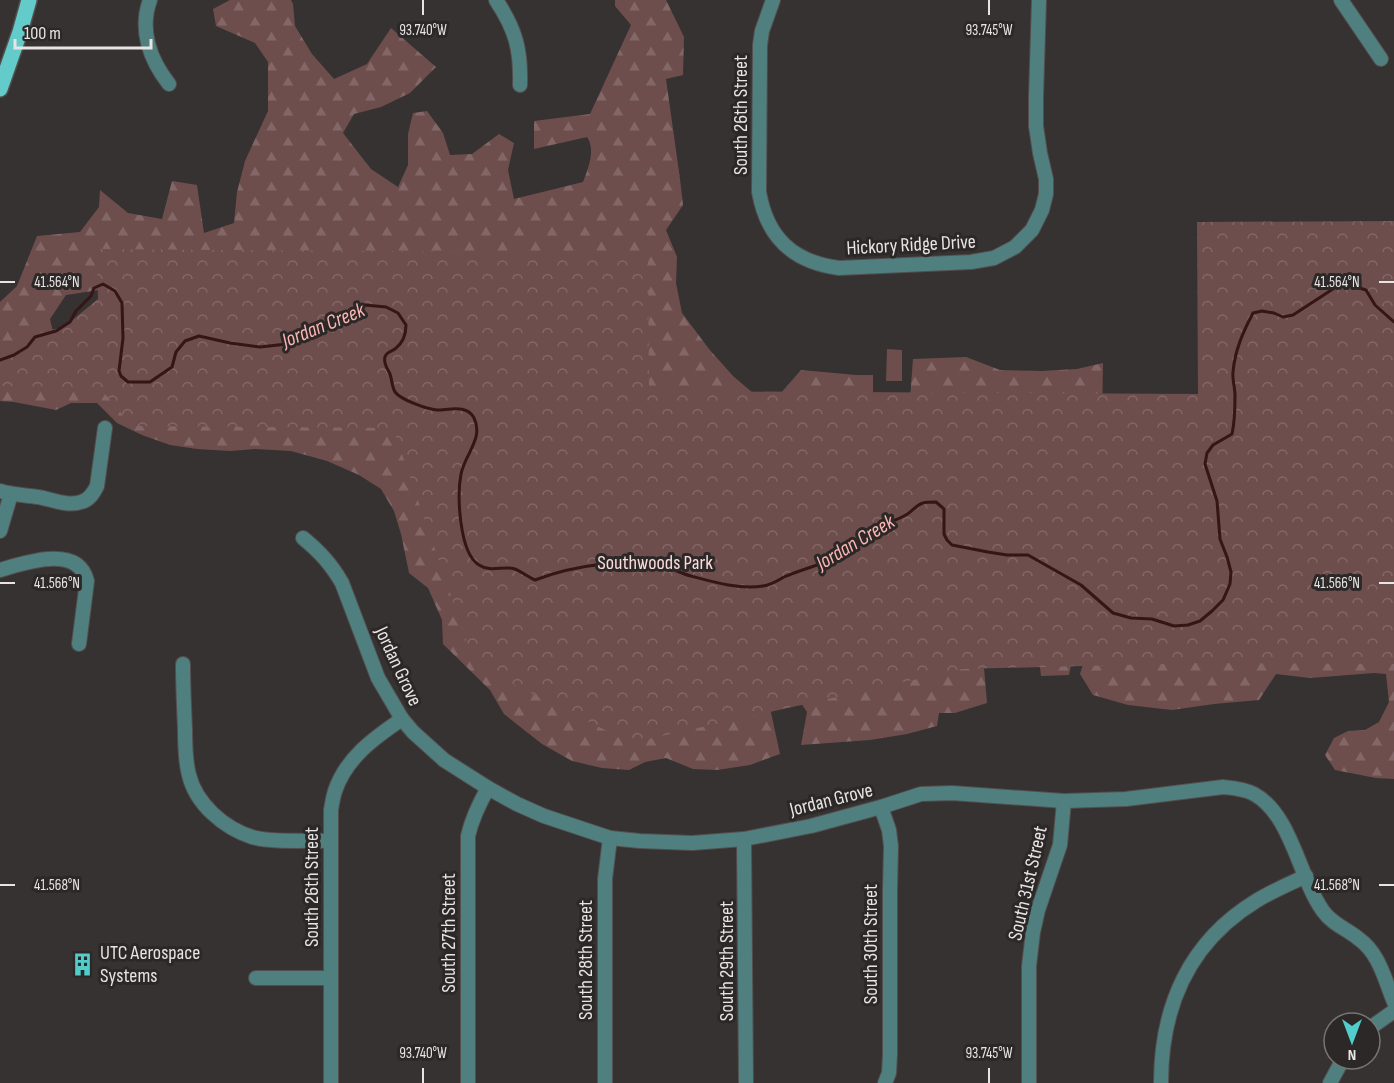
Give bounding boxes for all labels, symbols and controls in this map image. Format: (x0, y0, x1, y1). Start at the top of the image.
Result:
scale bar (15, 12, 152, 50)
text: 93.740°W (399, 21, 447, 40)
text: 93.745°W (965, 21, 1013, 40)
text: 100 m (24, 23, 61, 44)
street label: South 26th Street (729, 55, 753, 175)
street label: Hickory Ridge Drive (846, 230, 976, 260)
text: 41.564°N (34, 273, 80, 292)
text: 41.564°N (1314, 273, 1360, 292)
water label: Jordan Creek (276, 297, 369, 354)
water label: Jordan Creek (810, 509, 900, 577)
park label: Southwoods Park (597, 551, 713, 575)
text: 41.566°N (34, 574, 80, 593)
text: 41.566°N (1314, 574, 1360, 593)
street label: Jordan Grove (369, 622, 427, 710)
street label: Jordan Grove (786, 778, 875, 822)
street label: South 31st Street (1003, 823, 1053, 943)
street label: South 26th Street (300, 827, 324, 947)
street label: South 27th Street (437, 873, 461, 993)
text: 41.568°N (34, 876, 80, 895)
text: 41.568°N (1314, 876, 1360, 895)
street label: South 30th Street (859, 884, 883, 1004)
street label: South 28th Street (574, 900, 598, 1020)
street label: South 29th Street (715, 901, 739, 1021)
place label: UTC Aerospace Systems (100, 941, 200, 988)
building icon: UTC Aerospace Systems (69, 951, 95, 977)
north arrow (1322, 1011, 1382, 1071)
text: 93.740°W (399, 1044, 447, 1063)
text: 93.745°W (965, 1044, 1013, 1063)
text: N (1348, 1045, 1356, 1064)

